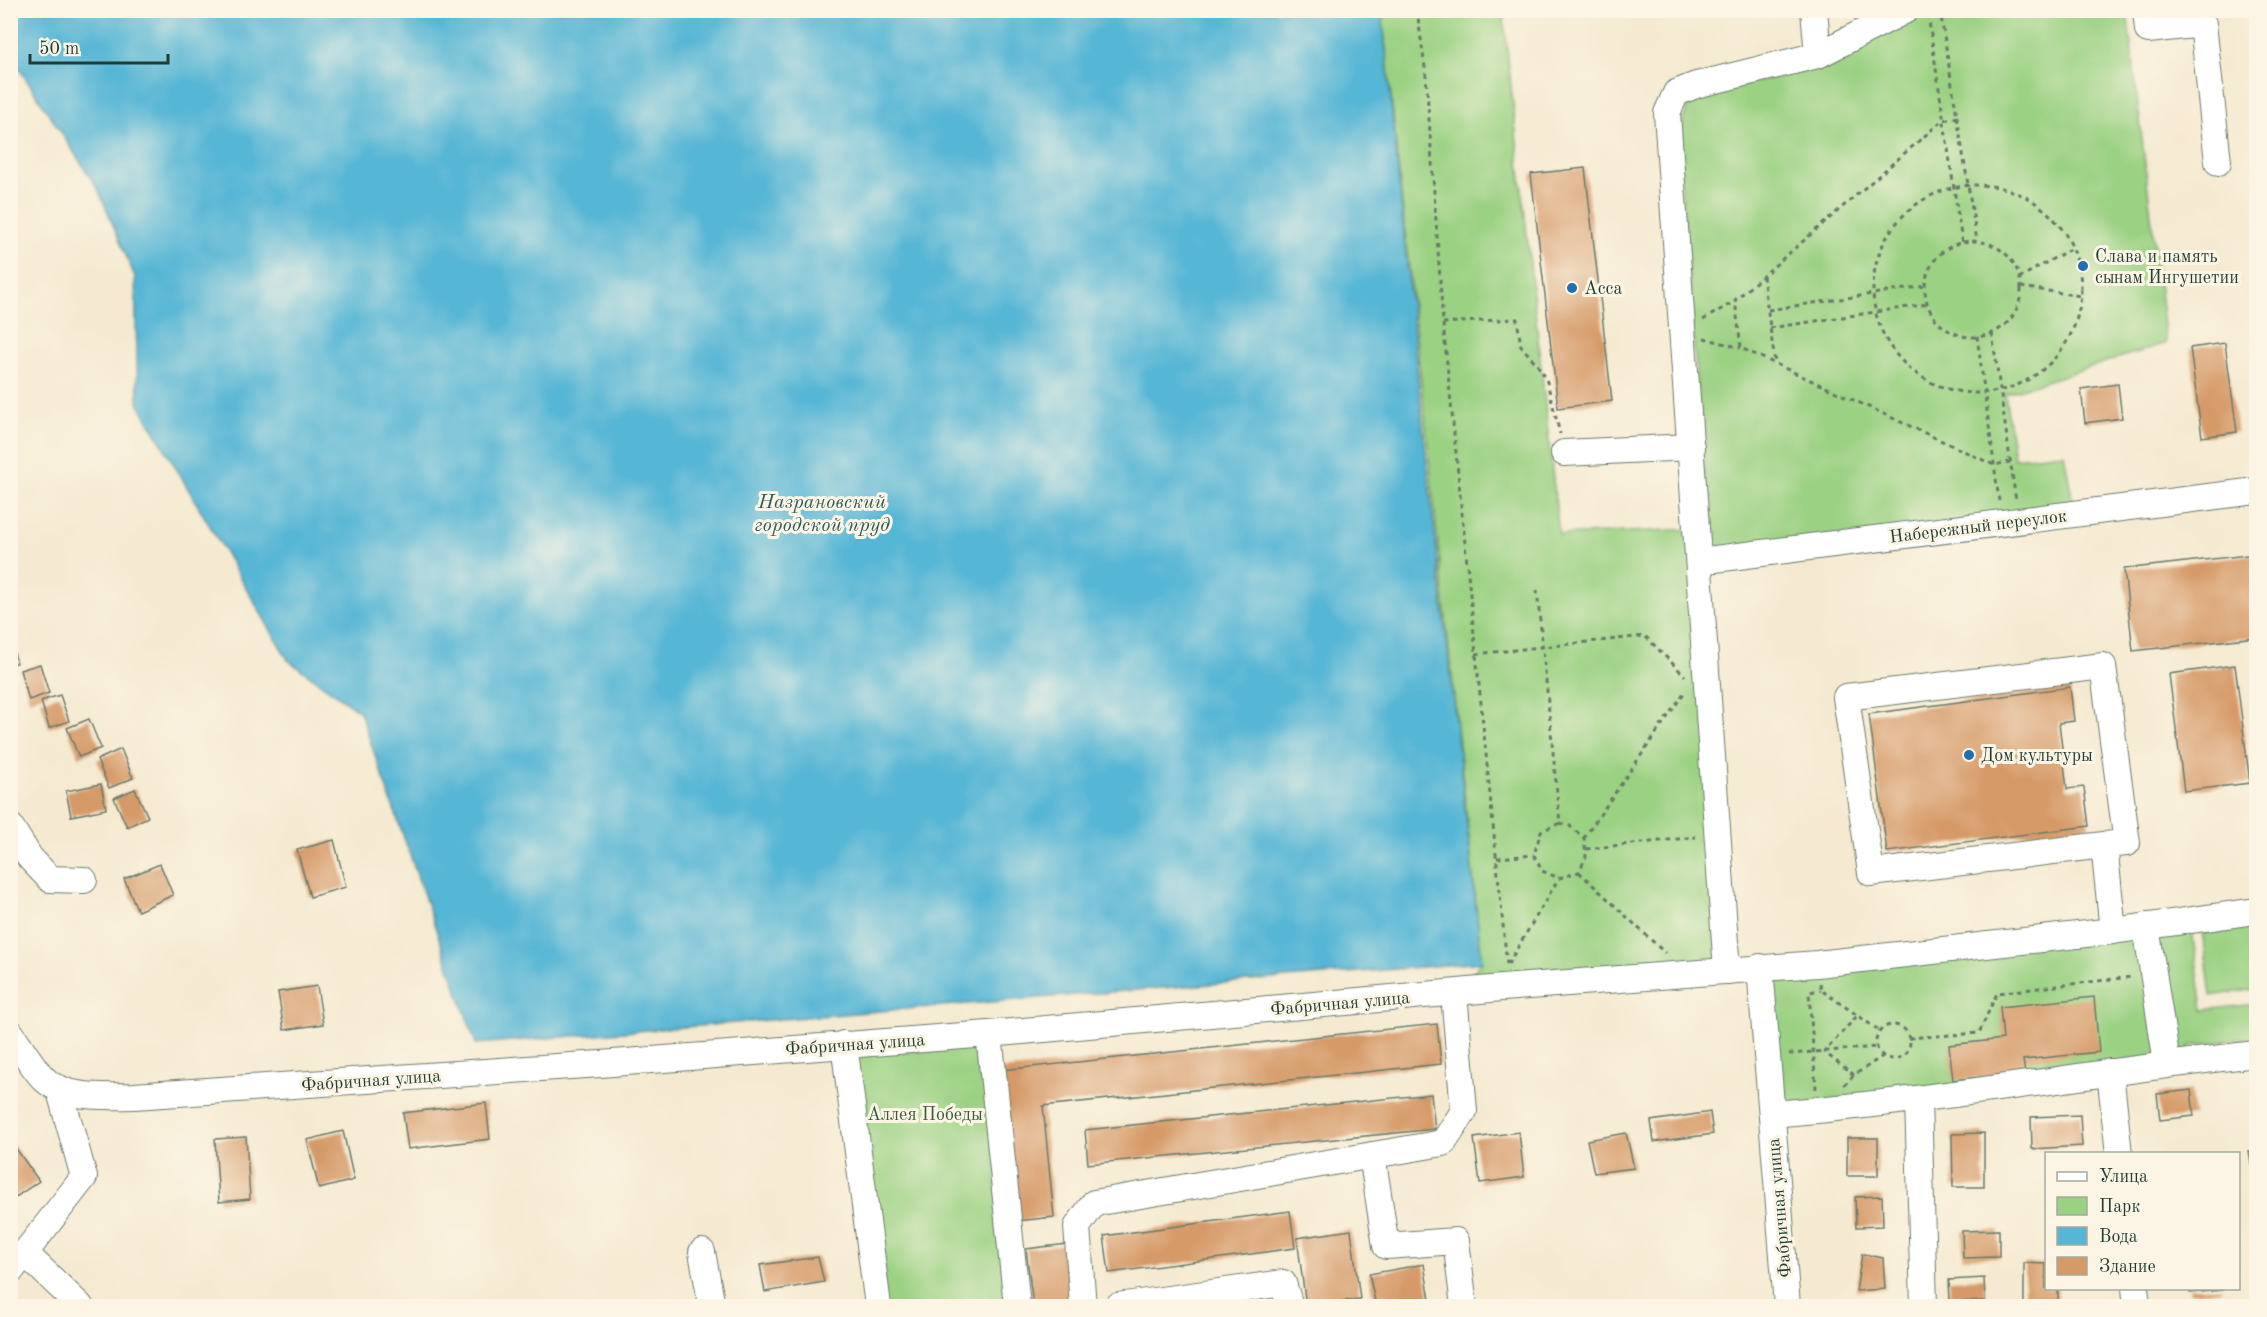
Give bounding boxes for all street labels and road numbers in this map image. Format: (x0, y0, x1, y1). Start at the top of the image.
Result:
street label: Набережный переулок (1888, 507, 2068, 547)
street label: Фабричная улица (1269, 989, 1411, 1019)
street label: Фабричная улица (785, 1031, 926, 1059)
street label: Фабричная улица (301, 1067, 442, 1095)
street label: Фабричная улица (1765, 1137, 1795, 1279)

